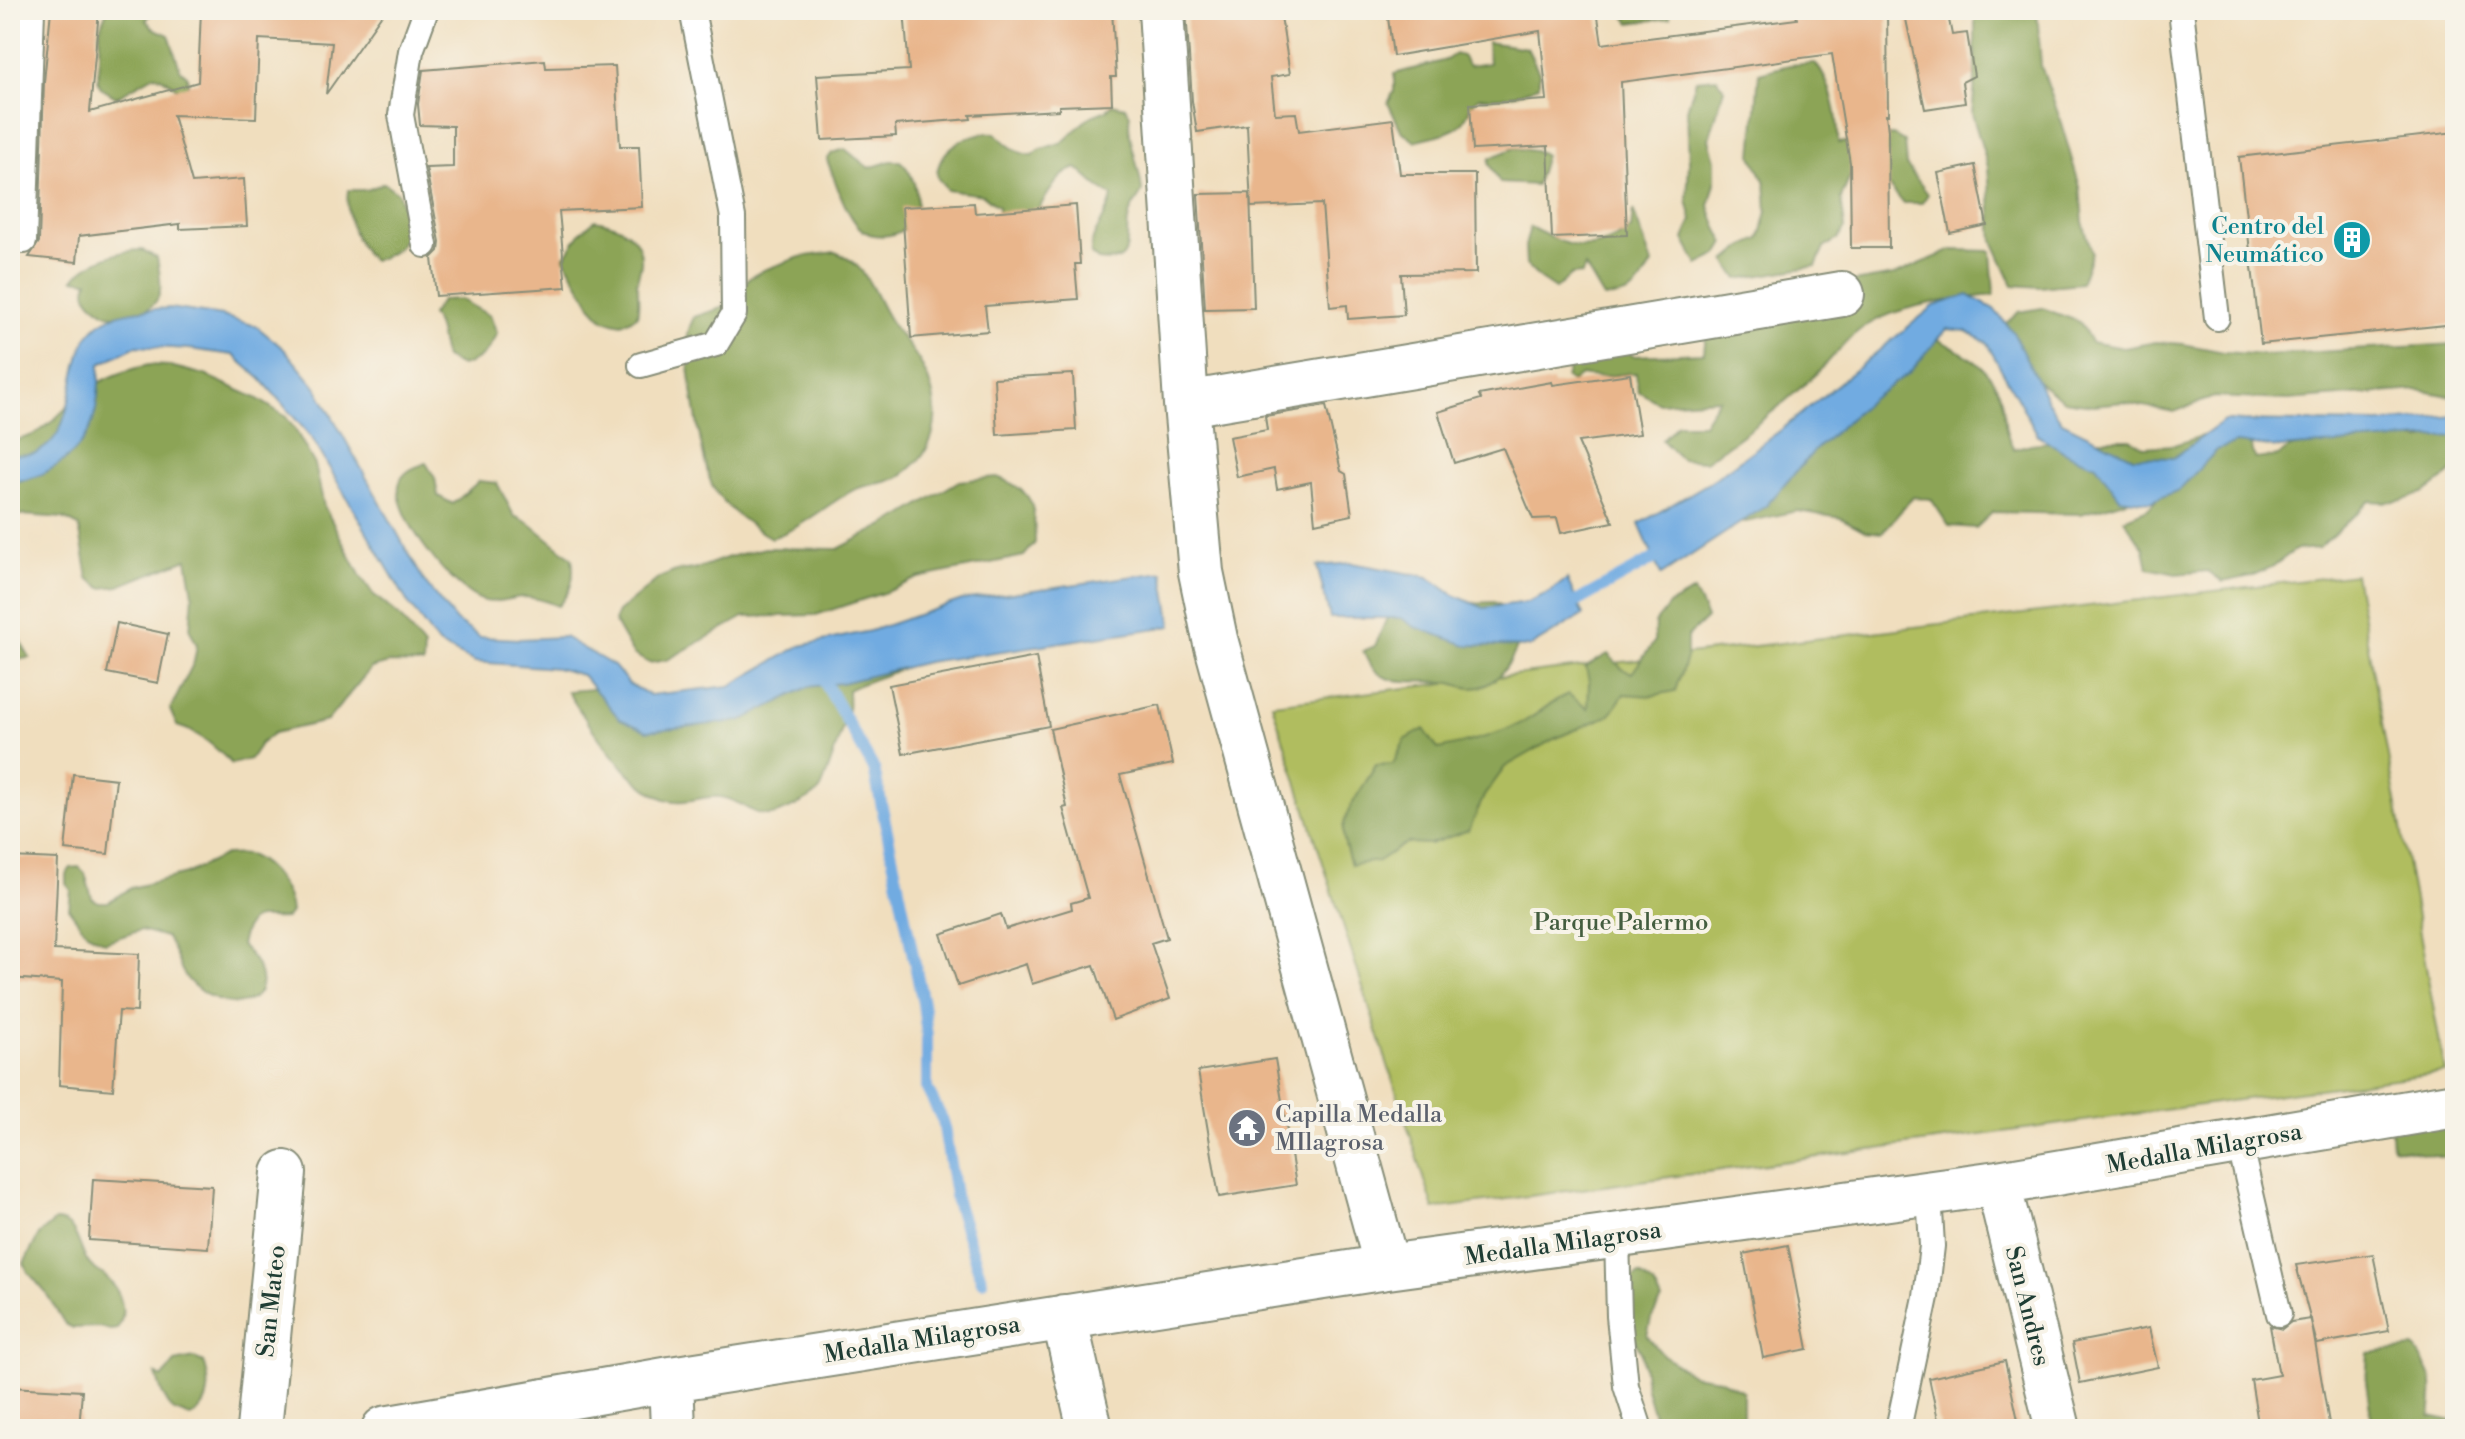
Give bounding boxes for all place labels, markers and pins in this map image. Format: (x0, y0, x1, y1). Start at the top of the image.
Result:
place label: Centro del Neumático (2205, 212, 2324, 270)
building icon: Centro del Neumático (2331, 219, 2373, 261)
place label: Capilla Medalla MIlagrosa (1275, 1100, 1443, 1158)
temple icon: Capilla Medalla MIlagrosa (1226, 1107, 1268, 1149)

